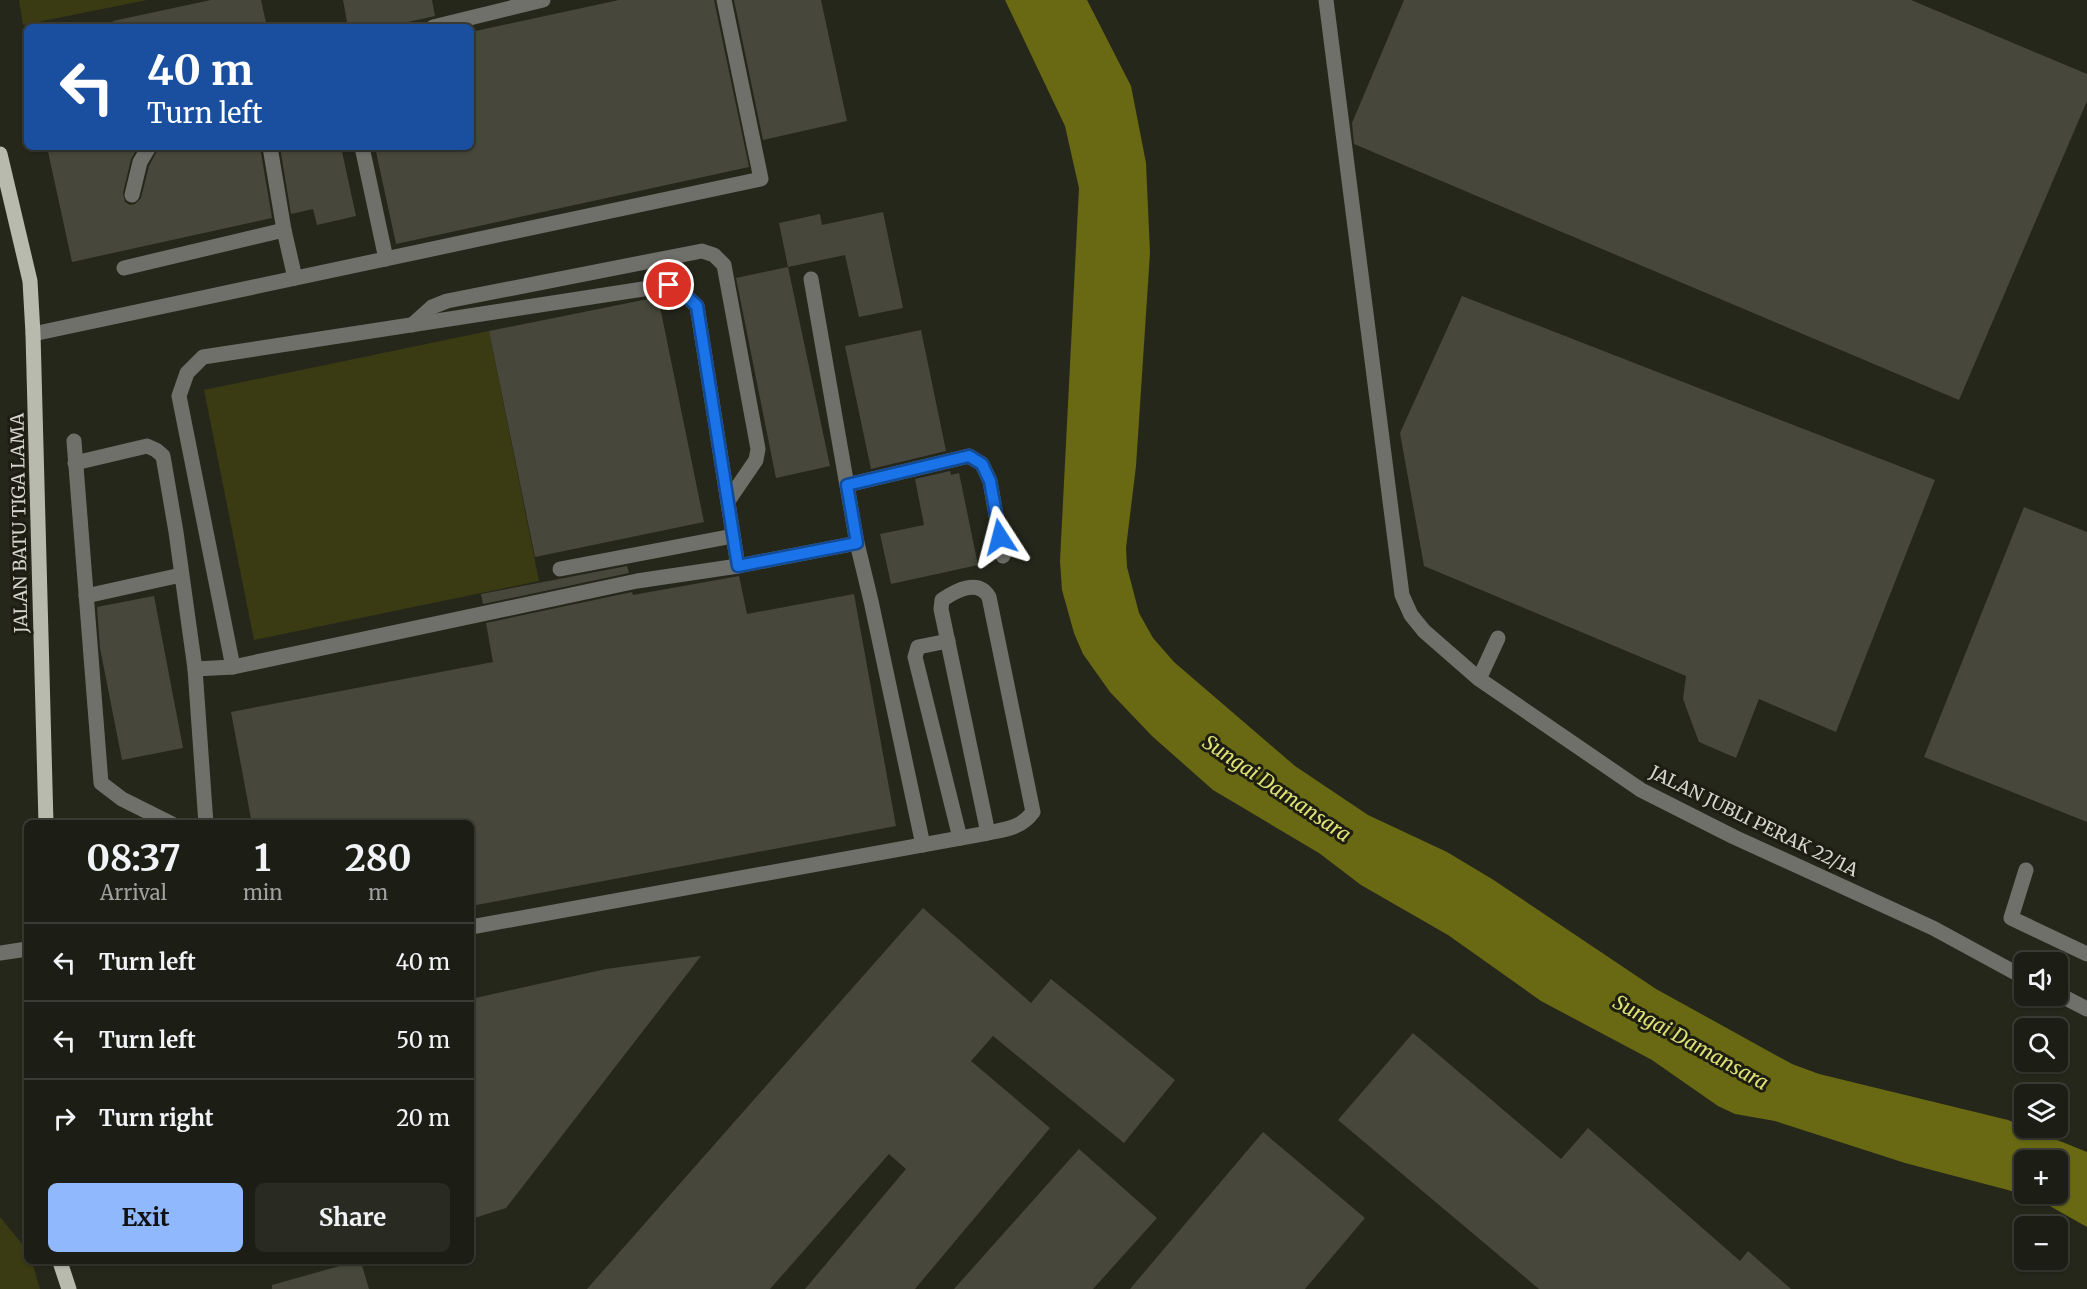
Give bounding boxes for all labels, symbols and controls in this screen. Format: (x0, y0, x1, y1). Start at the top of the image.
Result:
text: 40 m (147, 44, 253, 96)
icon: left (48, 48, 126, 126)
text: Turn left (147, 96, 262, 130)
pin (643, 259, 694, 310)
icon: arrive (652, 268, 685, 301)
street label: JALAN BATU TIGA LAMA (6, 412, 32, 634)
position arrow (968, 505, 1032, 569)
water label: Sungai Damansara (1198, 729, 1356, 847)
street label: JALAN JUBLI PERAK 22/1A (1645, 760, 1862, 882)
text: 08:37 (86, 836, 181, 881)
text: 1 (254, 836, 271, 881)
text: 280 (345, 836, 412, 881)
text: Arrival (100, 880, 167, 905)
text: min (243, 880, 282, 905)
text: m (368, 880, 388, 905)
icon: left (48, 946, 81, 979)
text: Turn left (99, 948, 196, 976)
text: 40 m (395, 948, 450, 976)
map controls (2014, 952, 2068, 1270)
button: sound (2014, 952, 2068, 1006)
water label: Sungai Damansara (1609, 989, 1773, 1095)
button: search (2014, 1018, 2068, 1072)
icon: left (48, 1024, 81, 1057)
text: Turn left (99, 1026, 196, 1054)
text: 50 m (396, 1026, 450, 1054)
button: layers (2014, 1084, 2068, 1138)
icon: right (48, 1102, 81, 1135)
text: Turn right (99, 1104, 213, 1132)
text: 20 m (396, 1104, 450, 1132)
button: + (2014, 1150, 2068, 1204)
button: Exit (48, 1183, 243, 1252)
button: Share (255, 1183, 450, 1252)
button: − (2014, 1216, 2068, 1270)

